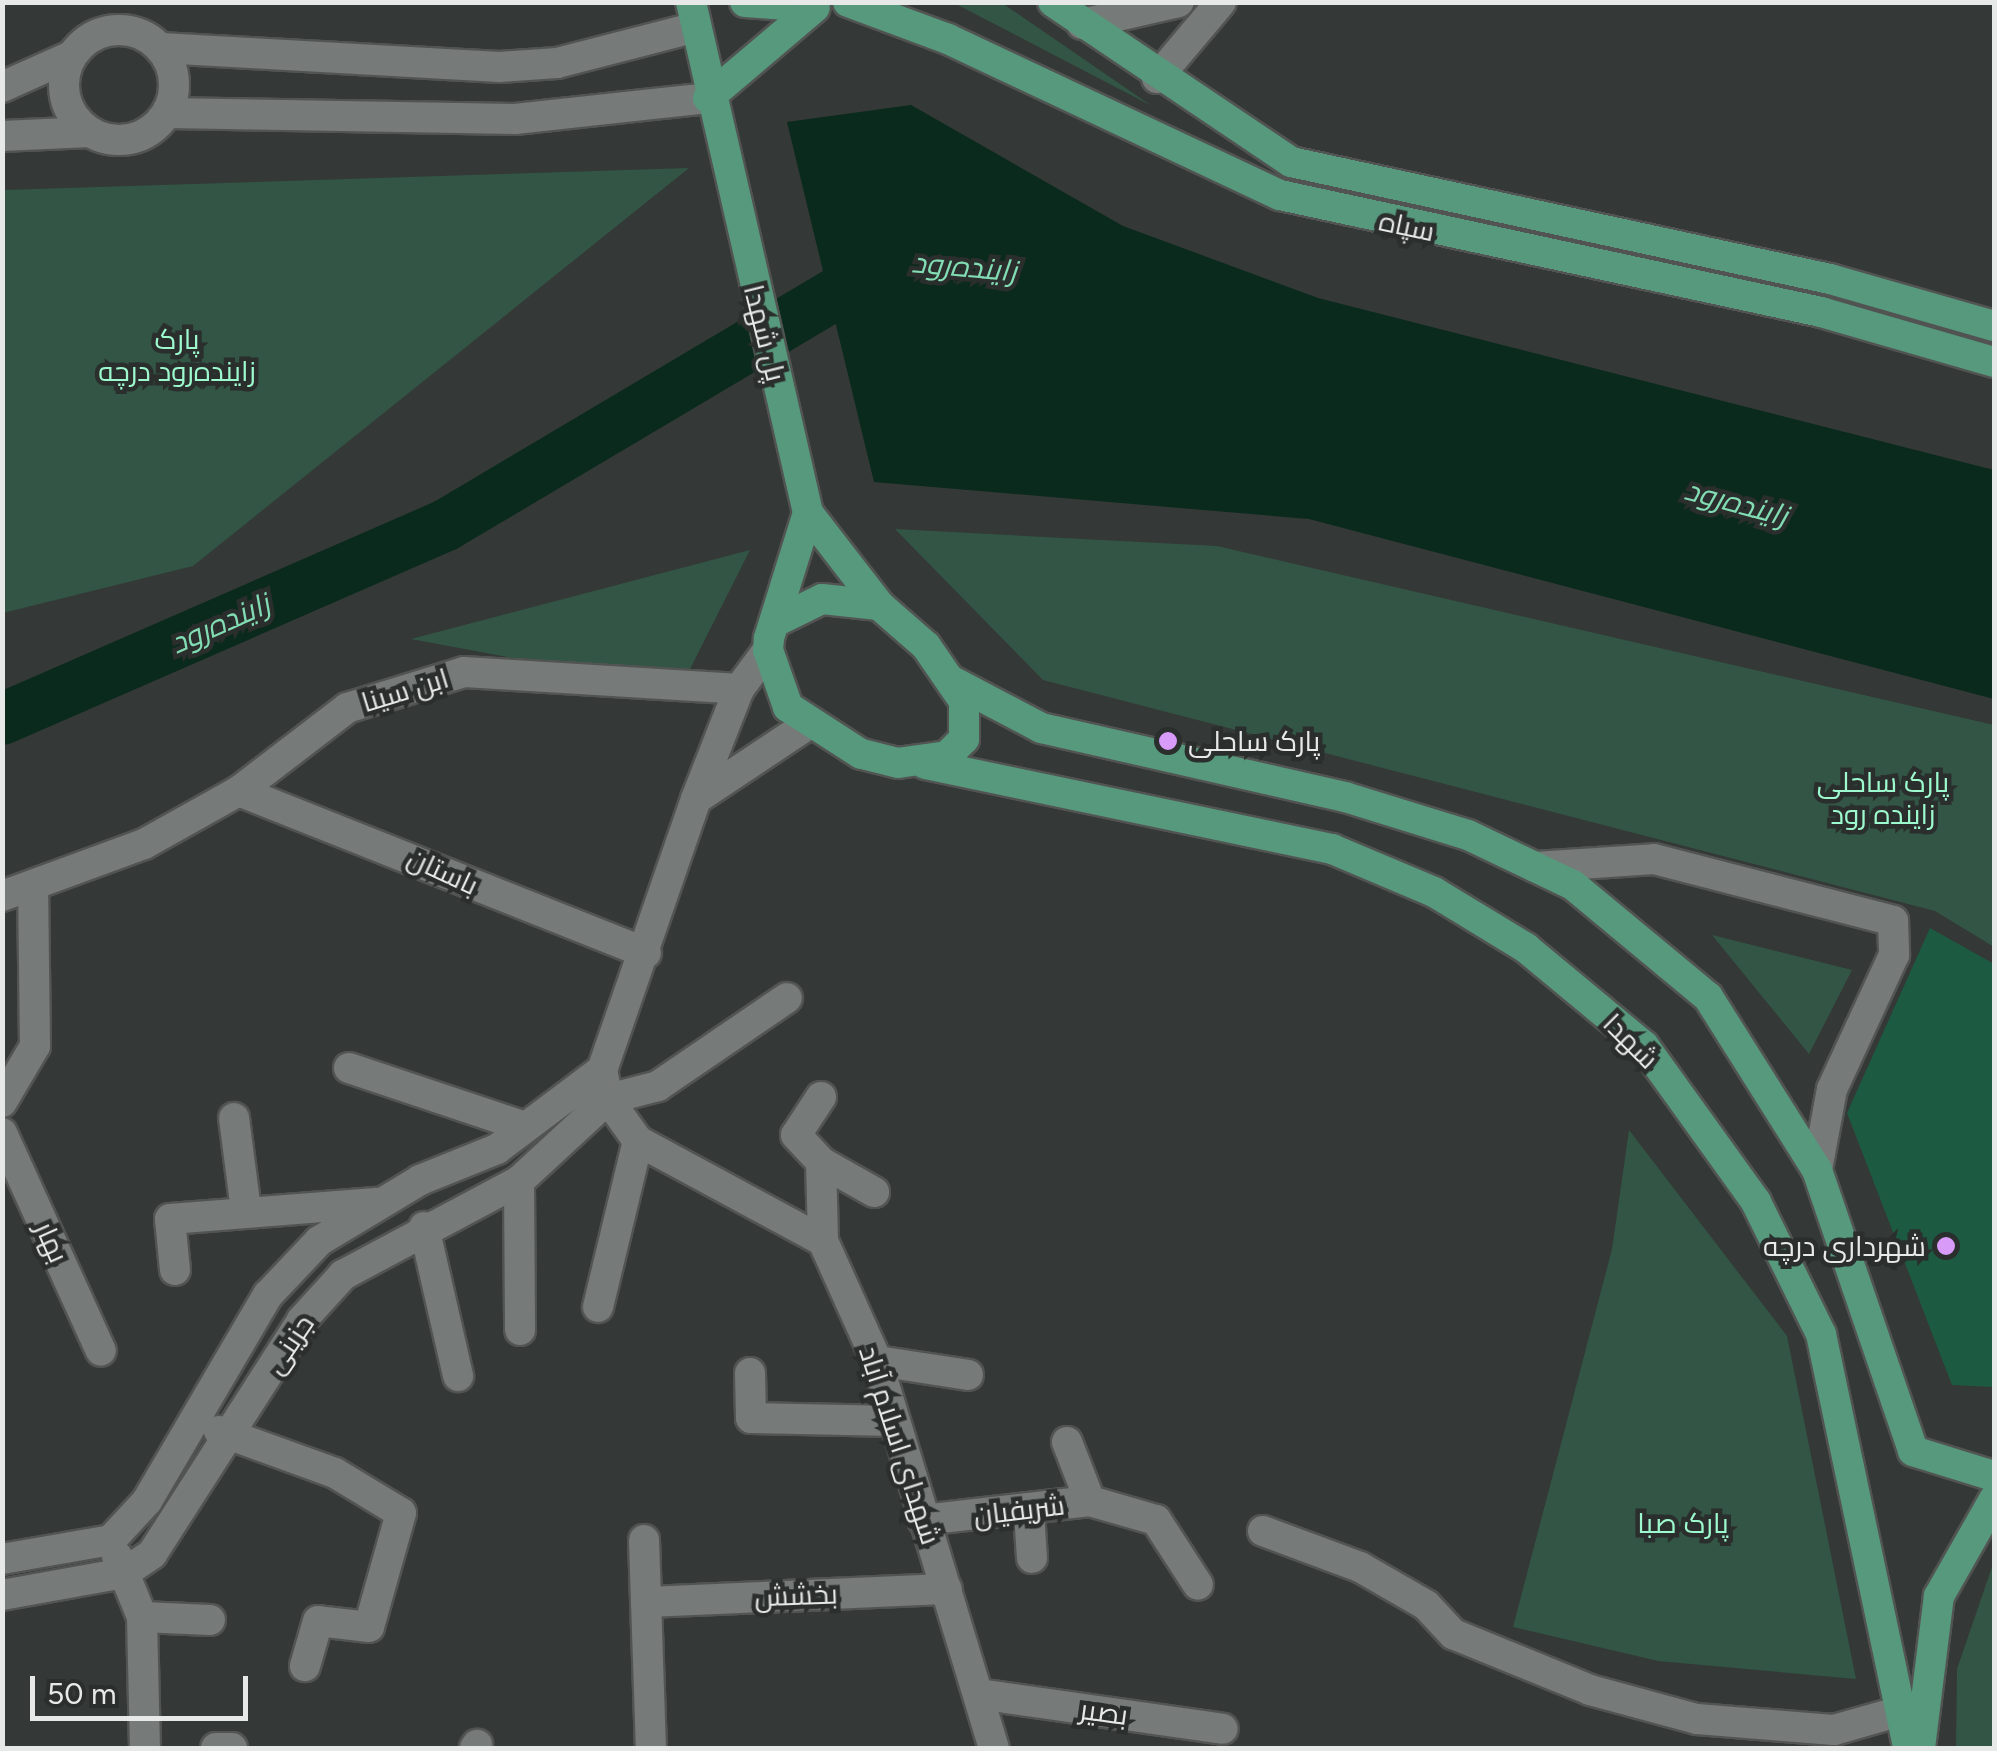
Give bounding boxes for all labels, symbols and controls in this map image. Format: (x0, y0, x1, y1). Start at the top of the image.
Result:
street label: سپاه (1376, 204, 1438, 248)
water label: زاینده‌رود (910, 244, 1018, 290)
street label: پل شهدا (737, 281, 793, 385)
park label: پارک زاینده‌رود درچه (98, 322, 256, 388)
water label: زاینده‌رود (1681, 472, 1791, 534)
water label: زاینده‌رود (165, 586, 275, 662)
street label: ابن سینا (357, 661, 453, 719)
place label: پارک ساحلی (1188, 724, 1320, 758)
marker: پارک ساحلی (1157, 730, 1179, 752)
park label: پارک ساحلی زاینده رود (1817, 765, 1949, 831)
street label: باستان (402, 840, 484, 902)
street label: شهدا (1596, 1006, 1666, 1076)
street label: بهار (28, 1216, 76, 1268)
place label: شهرداری درچه (1763, 1229, 1926, 1263)
marker: شهرداری درچه (1935, 1235, 1957, 1257)
street label: جزینی (257, 1308, 321, 1380)
street label: شهدای اسلام آباد (852, 1341, 948, 1549)
street label: شریفیان (971, 1488, 1067, 1532)
park label: پارک صبا (1637, 1506, 1729, 1540)
street label: بخشش (754, 1577, 838, 1613)
scale bar (35, 1656, 252, 1718)
text: 50 m (47, 1675, 116, 1712)
street label: بصیر (1078, 1692, 1130, 1732)

